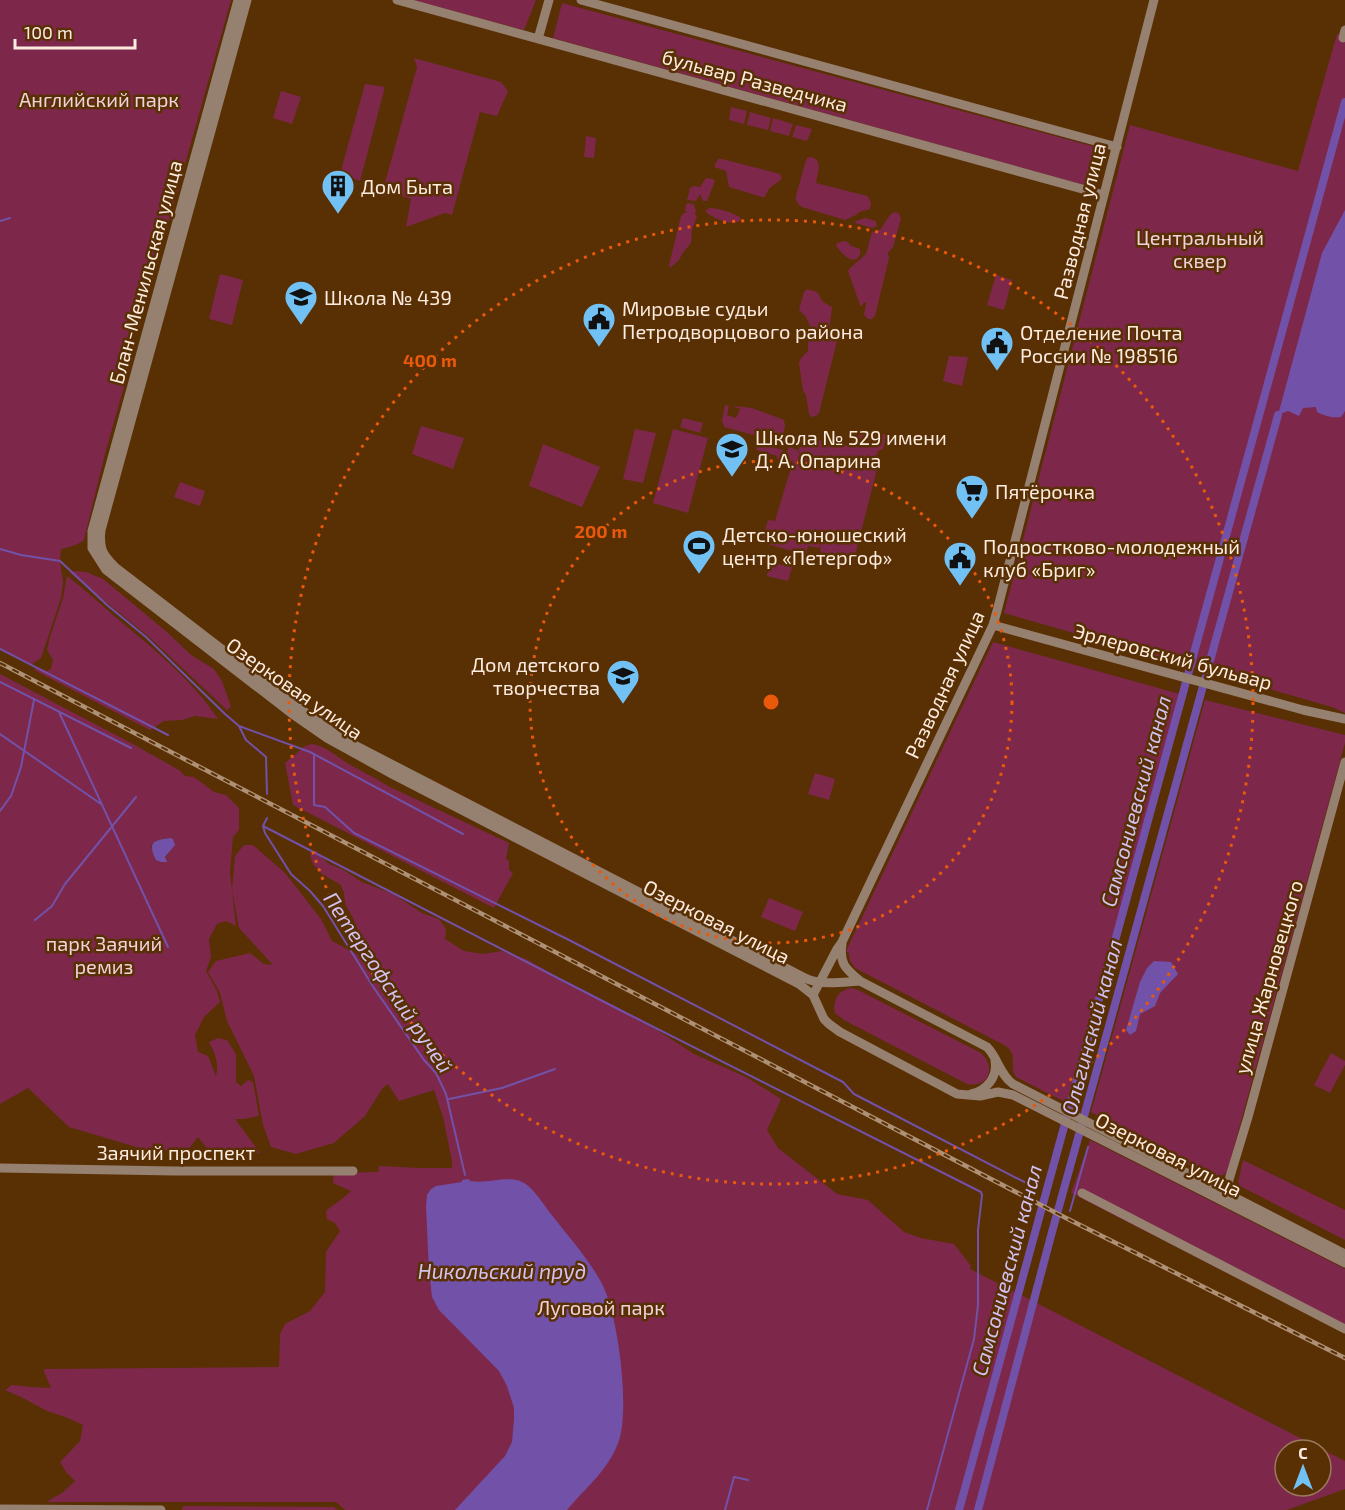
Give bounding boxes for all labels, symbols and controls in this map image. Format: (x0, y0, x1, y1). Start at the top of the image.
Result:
scale bar (15, 12, 135, 50)
text: 100 m (24, 21, 73, 43)
street label: бульвар Разведчика (659, 44, 850, 117)
park label: Английский парк (19, 87, 179, 111)
street label: Разводная улица (1048, 140, 1111, 302)
street label: Блан-Менильская улица (104, 157, 187, 387)
building icon: Дом Быта (320, 168, 356, 215)
place label: Дом Быта (361, 174, 453, 198)
park label: Центральный сквер (1136, 225, 1264, 272)
school or university icon: Школа № 439 (283, 279, 319, 326)
place label: Школа № 439 (324, 285, 452, 309)
place label: Мировые судьи Петродворцового района (622, 296, 863, 343)
public building icon: Мировые судьи Петродворцового района (581, 301, 617, 348)
place label: Отделение Почта России № 198516 (1020, 320, 1183, 367)
public building icon: Отделение Почта России № 198516 (979, 325, 1015, 372)
text: 400 m (403, 349, 457, 371)
place label: Школа № 529 имени Д. А. Опарина (755, 425, 947, 472)
school or university icon: Школа № 529 имени Д. А. Опарина (714, 431, 750, 478)
supermarket icon: Пятёрочка (954, 473, 990, 520)
place label: Пятёрочка (995, 479, 1095, 503)
text: 200 m (575, 520, 627, 542)
place label: Детско-юношеский центр «Петергоф» (722, 522, 907, 569)
sports icon: Детско-юношеский центр «Петергоф» (681, 528, 717, 575)
place label: Подростково-молодежный клуб «Бриг» (983, 534, 1240, 582)
public building icon: Подростково-молодежный клуб «Бриг» (942, 540, 978, 587)
street label: Разводная улица (899, 606, 990, 762)
street label: Эрлеровский бульвар (1071, 618, 1275, 695)
street label: Озерковая улица (222, 632, 368, 745)
place label: Дом детского творчества (471, 652, 600, 699)
school or university icon: Дом детского творчества (605, 658, 641, 705)
centre of rings (761, 692, 781, 712)
water label: Самсониевский канал (1095, 693, 1175, 909)
street label: Озерковая улица (639, 874, 794, 969)
street label: улица Жарновецкого (1229, 877, 1308, 1077)
water label: Петергофский ручей (319, 887, 459, 1077)
park label: парк Заячий ремиз (46, 931, 162, 978)
water label: Ольгинский канал (1056, 937, 1126, 1117)
street label: Озерковая улица (1091, 1107, 1246, 1202)
street label: Заячий проспект (97, 1140, 256, 1164)
water label: Самсониевский канал (966, 1162, 1046, 1378)
water label: Никольский пруд (418, 1258, 586, 1283)
park label: Луговой парк (537, 1295, 665, 1320)
north arrow (1273, 1438, 1333, 1498)
text: С (1298, 1443, 1308, 1462)

